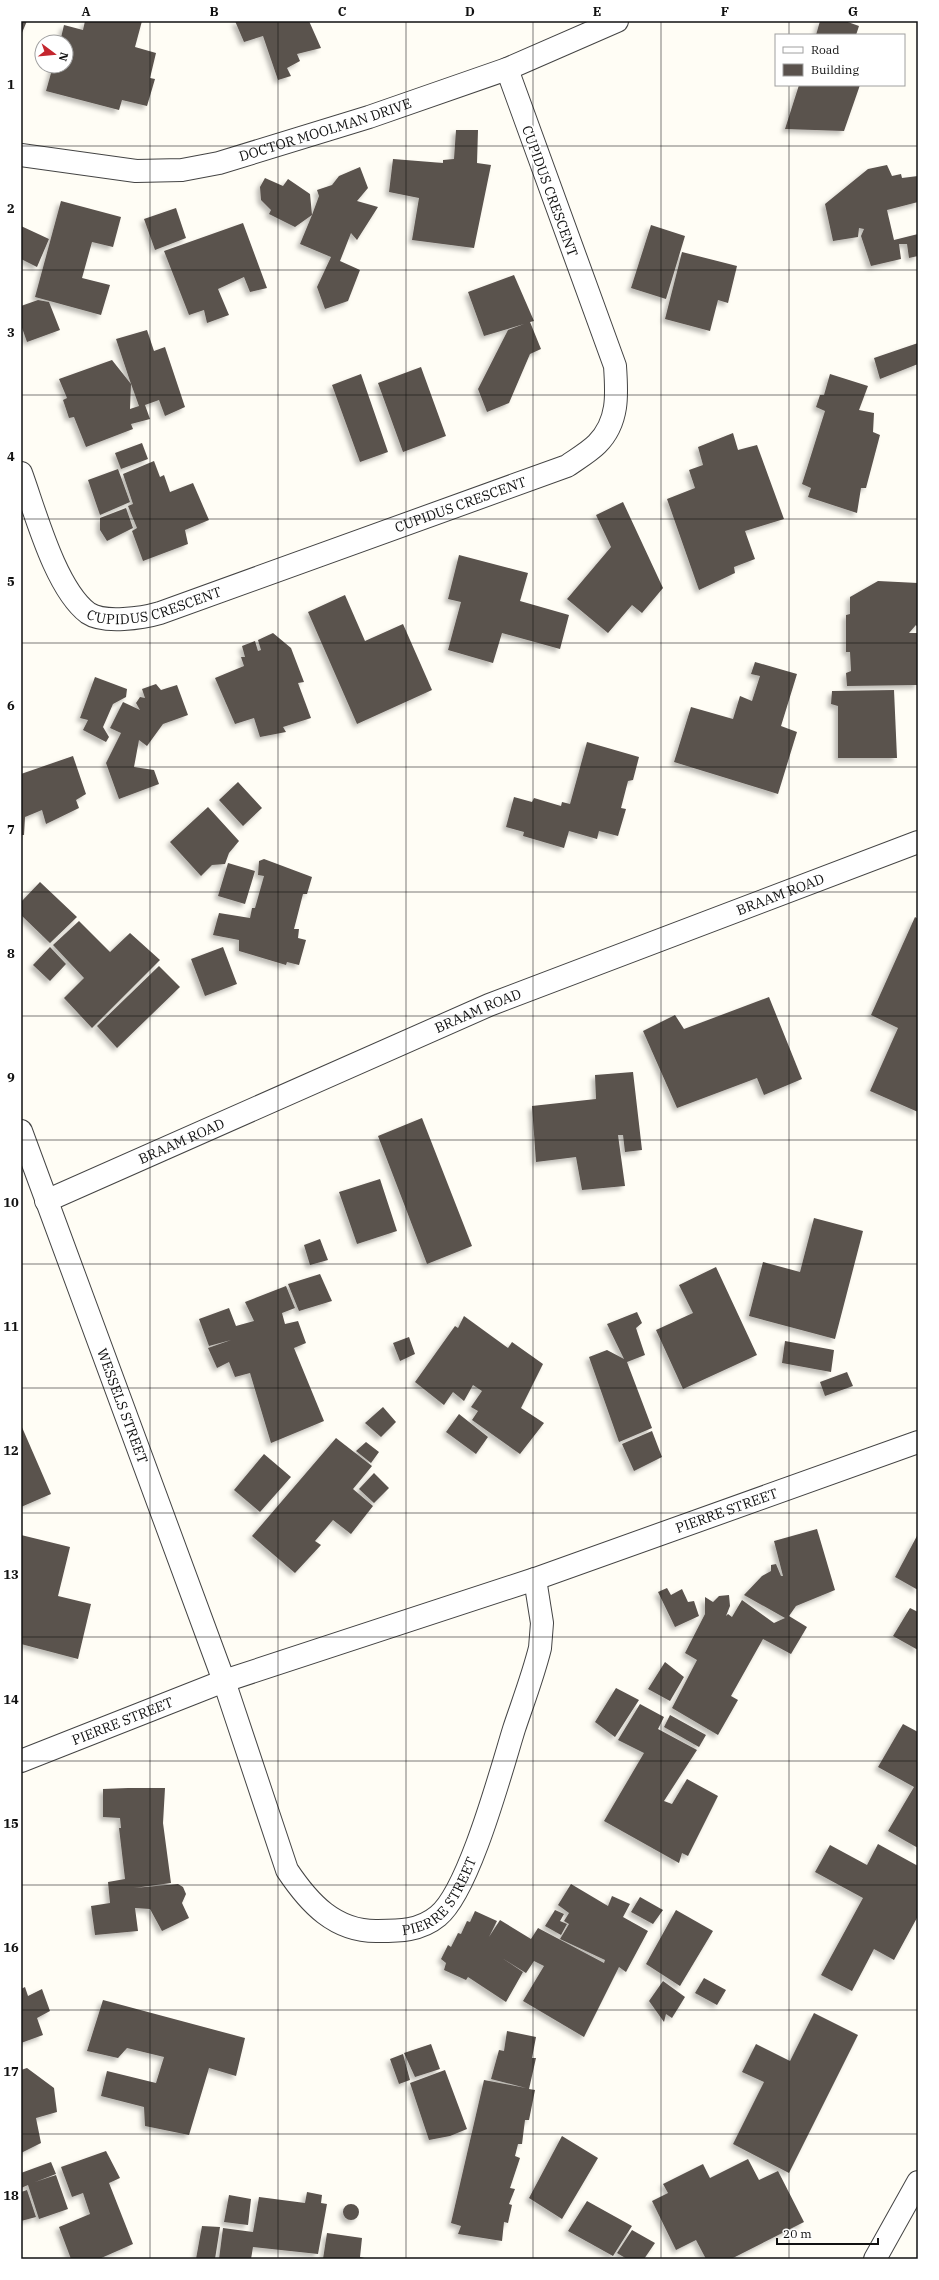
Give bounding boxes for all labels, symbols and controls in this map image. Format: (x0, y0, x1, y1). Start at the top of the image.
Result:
text: A (81, 3, 91, 20)
text: B (209, 3, 219, 20)
text: C (338, 3, 347, 20)
text: D (465, 3, 475, 20)
text: E (593, 3, 601, 20)
text: F (721, 3, 729, 20)
text: G (848, 3, 858, 20)
north arrow (34, 34, 74, 74)
legend (775, 34, 905, 86)
text: Road (811, 42, 840, 57)
text: N (56, 51, 72, 63)
text: Building (811, 62, 859, 77)
text: 1 (7, 76, 15, 93)
street label: DOCTOR MOOLMAN DRIVE (237, 94, 414, 165)
street label: CUPIDUS CRESCENT (518, 123, 582, 259)
text: 2 (7, 200, 15, 217)
text: 3 (7, 324, 15, 341)
text: 4 (7, 448, 15, 465)
street label: CUPIDUS CRESCENT (392, 472, 529, 536)
text: 5 (7, 573, 15, 590)
street label: CUPIDUS CRESCENT (84, 583, 224, 628)
text: 6 (7, 697, 15, 714)
text: 7 (7, 821, 15, 838)
street label: BRAAM ROAD (734, 869, 827, 919)
text: 8 (7, 945, 15, 962)
street label: BRAAM ROAD (432, 985, 524, 1037)
text: 9 (7, 1069, 15, 1086)
street label: BRAAM ROAD (135, 1114, 227, 1168)
text: 10 (3, 1194, 19, 1211)
text: 11 (3, 1318, 19, 1335)
street label: WESSELS STREET (93, 1346, 152, 1466)
text: 12 (3, 1442, 19, 1459)
street label: PIERRE STREET (673, 1484, 780, 1537)
text: 13 (3, 1566, 19, 1583)
text: 14 (3, 1691, 19, 1708)
street label: PIERRE STREET (69, 1693, 176, 1749)
text: 15 (3, 1815, 19, 1832)
street label: PIERRE STREET (401, 1854, 480, 1939)
text: 16 (3, 1939, 19, 1956)
text: 17 (3, 2063, 19, 2080)
text: 18 (3, 2187, 19, 2204)
scale bar (777, 2220, 878, 2246)
text: 20 m (783, 2226, 812, 2241)

